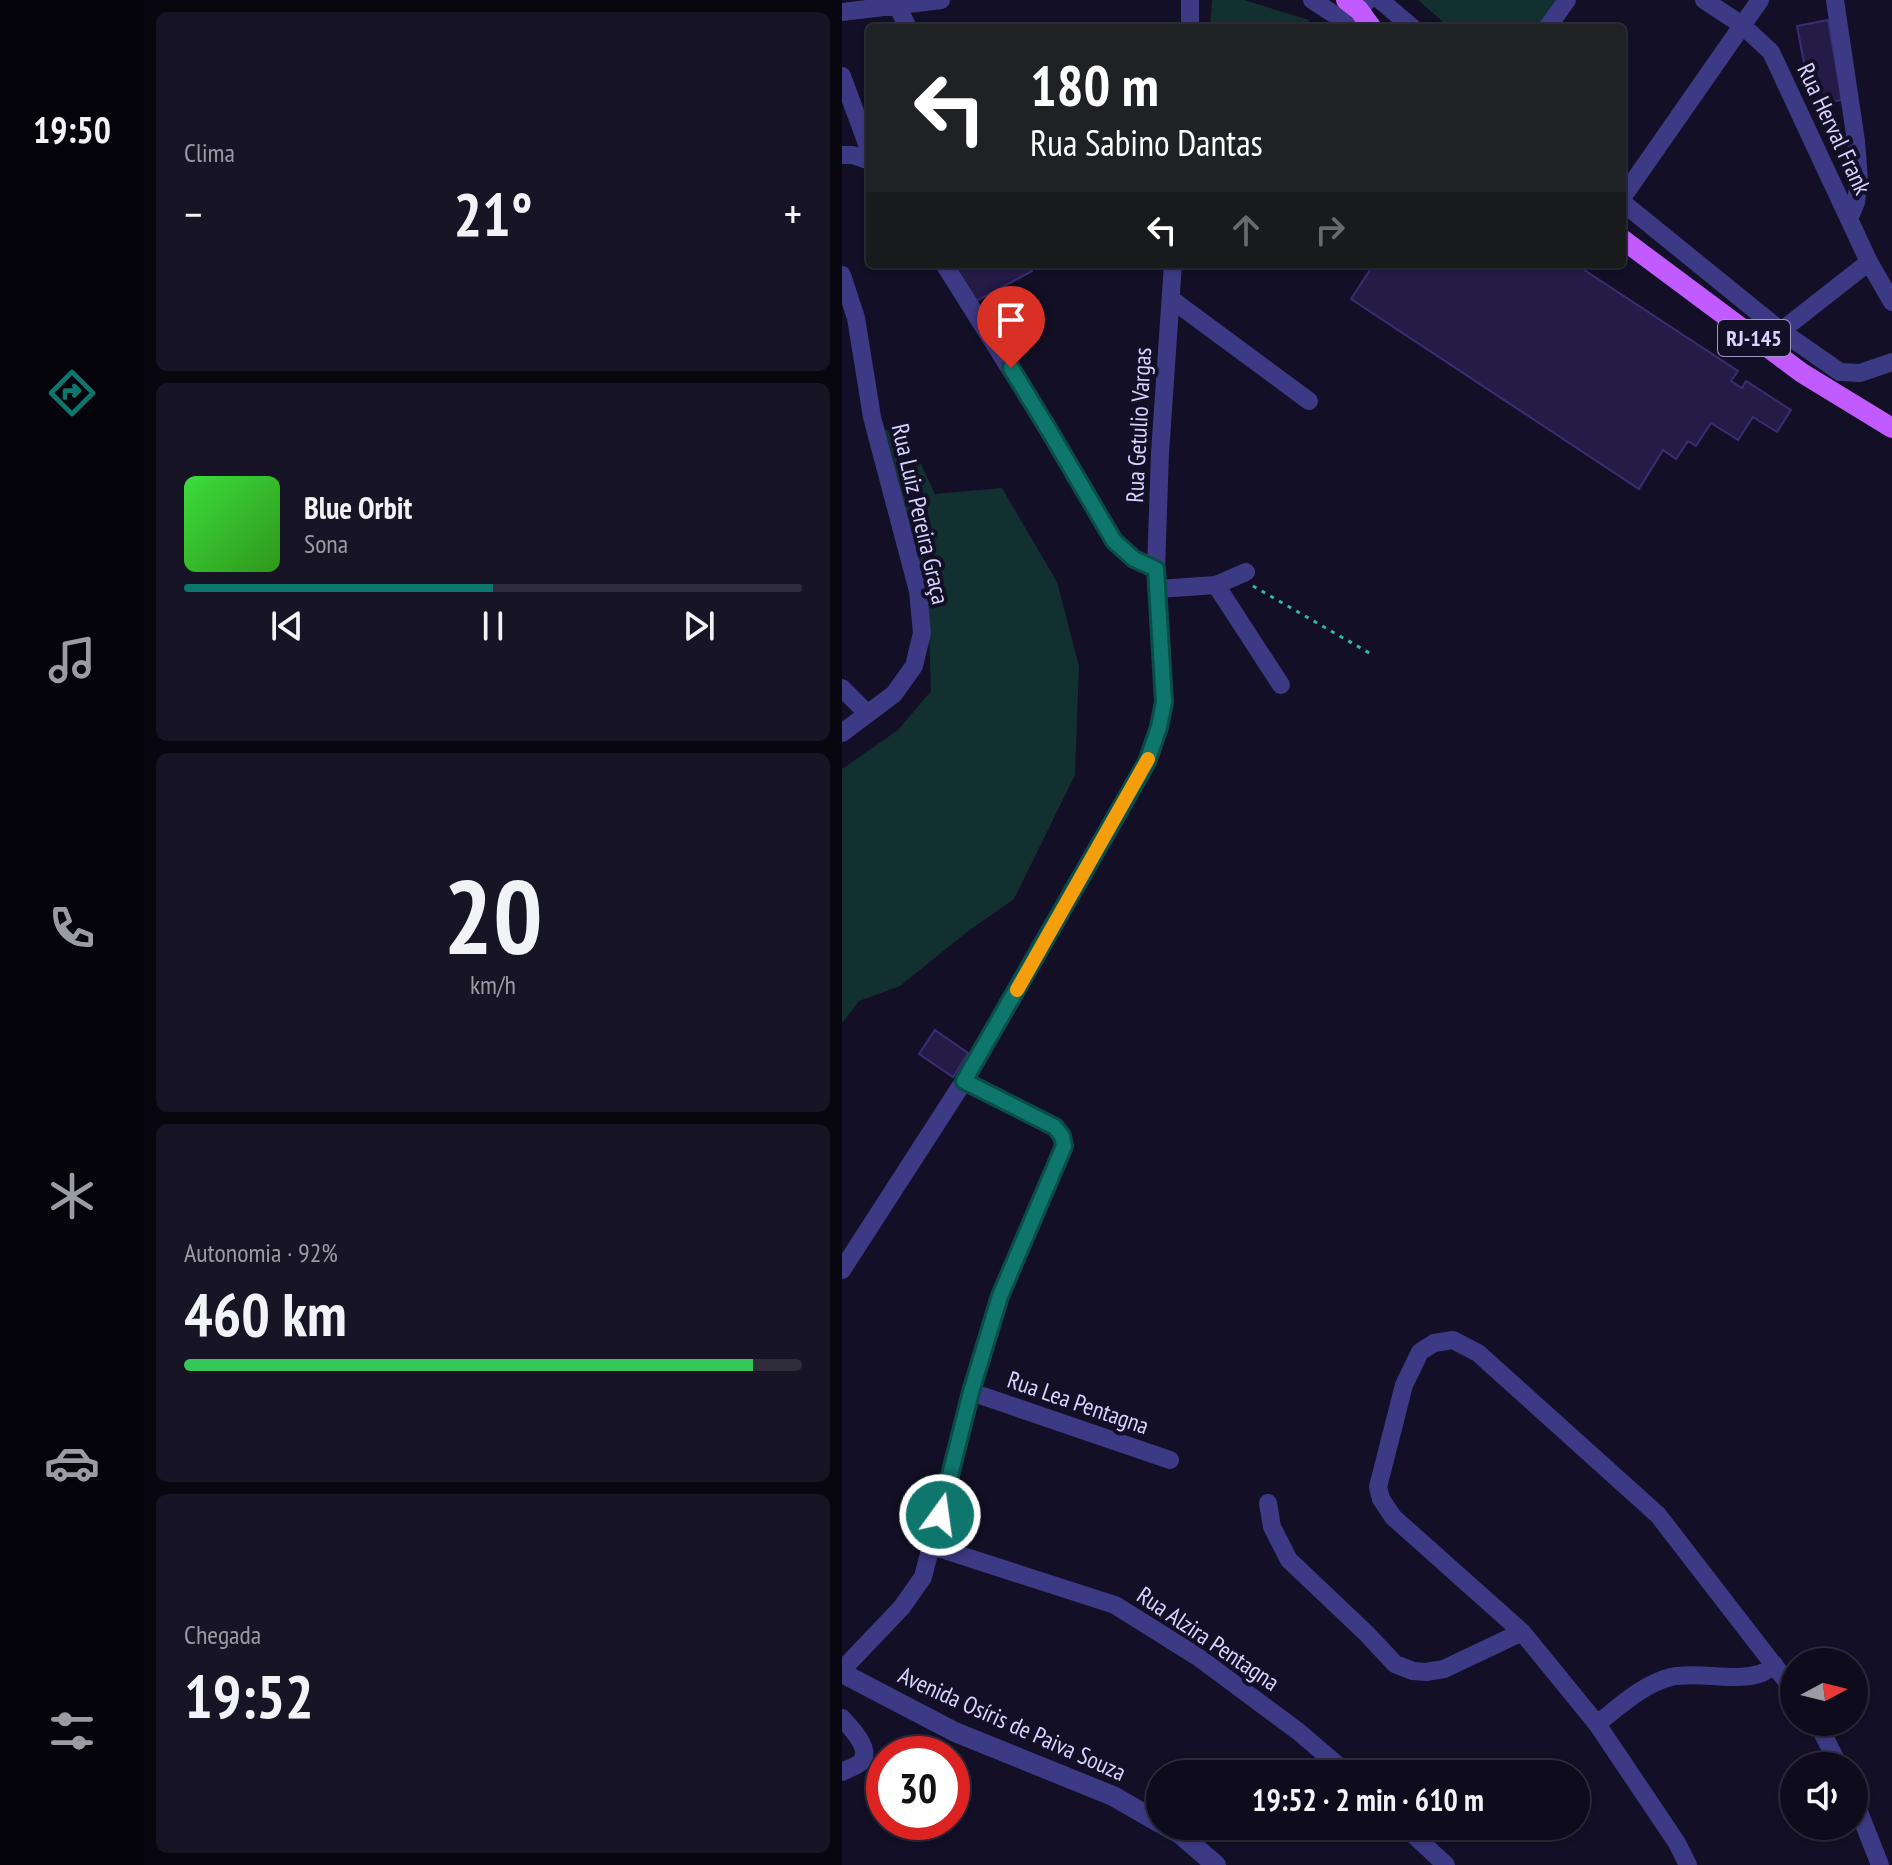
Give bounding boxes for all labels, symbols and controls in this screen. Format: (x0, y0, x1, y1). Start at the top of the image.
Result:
text: 180 m (1030, 49, 1159, 121)
icon: left (898, 56, 1002, 160)
street label: Rua Herval Frank (1791, 58, 1879, 200)
text: 19:50 (33, 106, 111, 153)
text: Rua Sabino Dantas (1030, 119, 1263, 166)
text: Clima (184, 136, 235, 169)
text: 21° (453, 175, 533, 253)
text: − (184, 185, 202, 242)
text: + (784, 185, 802, 242)
icon: left (1140, 208, 1184, 252)
icon: ahead (1224, 208, 1268, 252)
icon: right (1308, 208, 1352, 252)
pin (977, 286, 1045, 368)
icon: arrive (989, 298, 1033, 342)
road number: RJ-145 (1718, 320, 1790, 356)
street label: Rua Getulio Vargas (1119, 347, 1158, 503)
icon: directions (44, 365, 100, 421)
street label: Rua Luiz Pereira Graça (885, 421, 956, 607)
text: Blue Orbit (304, 488, 412, 527)
text: Sona (304, 527, 348, 560)
icon: previous (265, 604, 309, 648)
icon: pause (471, 604, 515, 648)
icon: next (677, 604, 721, 648)
icon: music (44, 632, 100, 688)
text: 20 (443, 848, 543, 983)
icon: phone (44, 900, 100, 956)
text: km/h (470, 968, 516, 1001)
icon: climate (44, 1168, 100, 1224)
text: Autonomia · 92% (184, 1236, 338, 1269)
text: 460 km (184, 1275, 347, 1353)
street label: Rua Lea Pentagna (1003, 1364, 1153, 1441)
icon: car (44, 1435, 100, 1491)
position arrow (898, 1473, 982, 1557)
street label: Rua Alzira Pentagna (1131, 1580, 1285, 1698)
text: Chegada (184, 1618, 261, 1651)
north arrow (1780, 1648, 1868, 1736)
map controls (1780, 1648, 1868, 1840)
text: 19:52 (184, 1657, 314, 1735)
street label: Avenida Osíris de Paiva Souza (894, 1659, 1131, 1788)
icon: filters (44, 1703, 100, 1759)
speed limit sign: 30 (866, 1736, 970, 1840)
button: sound (1780, 1752, 1868, 1840)
text: 19:52 · 2 min · 610 m (1252, 1780, 1484, 1819)

